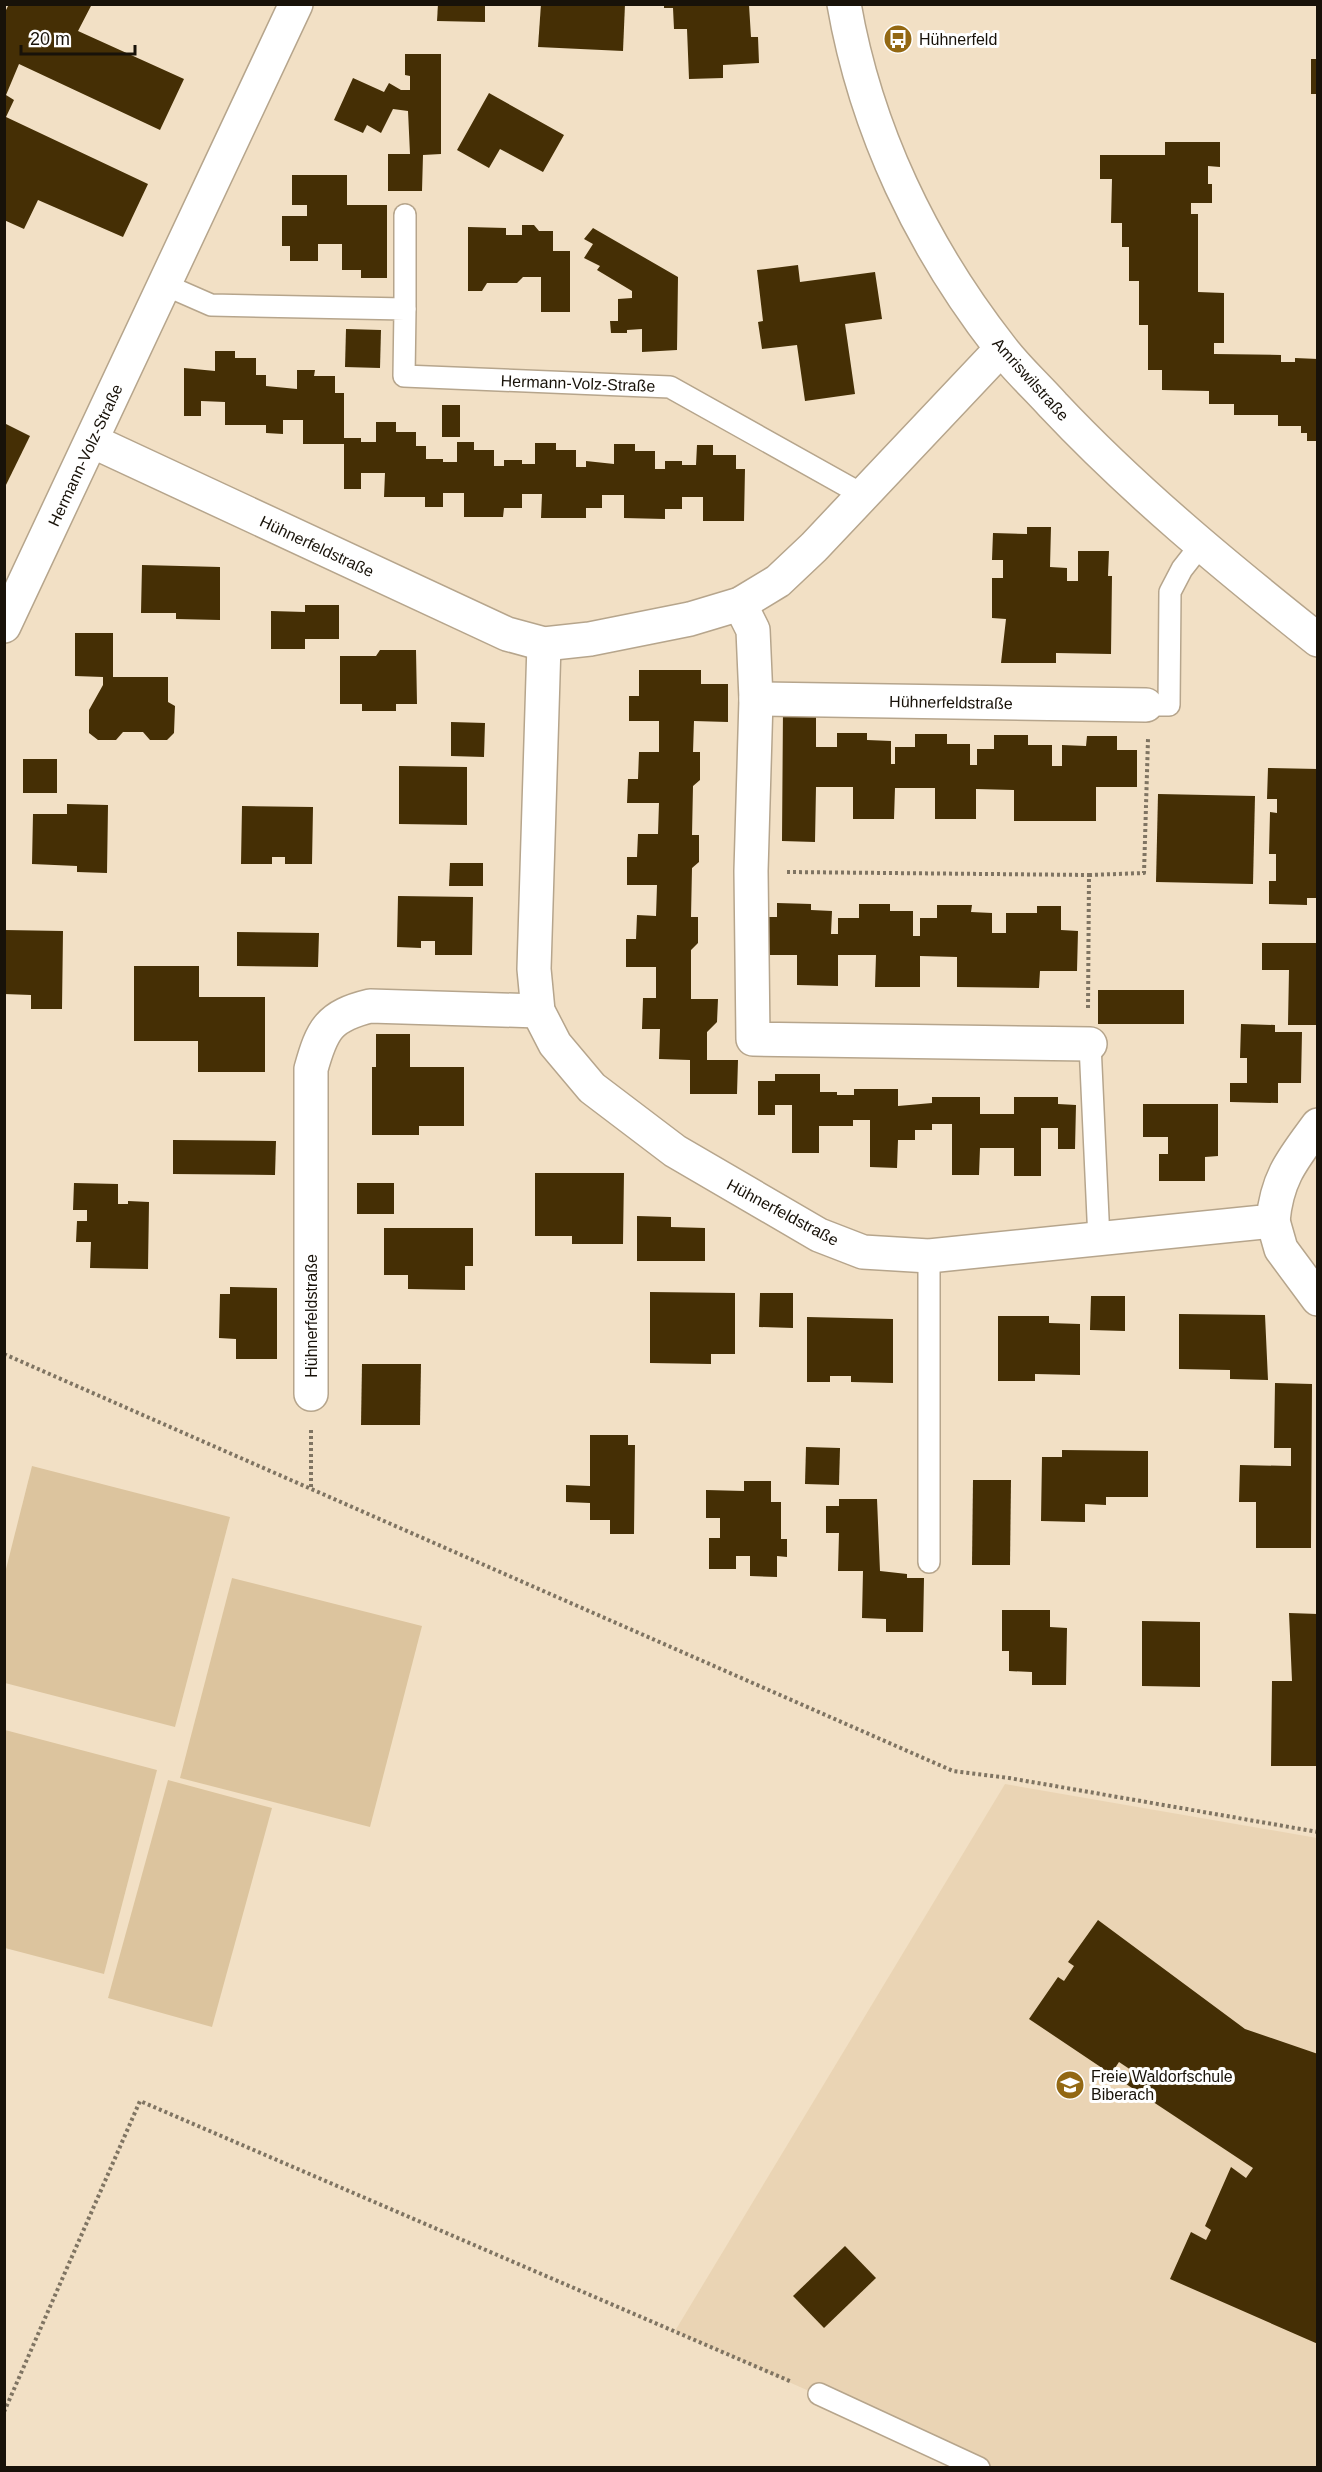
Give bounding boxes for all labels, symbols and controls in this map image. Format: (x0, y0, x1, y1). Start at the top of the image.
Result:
scale bar (21, 18, 135, 56)
bus stop icon: Hühnerfeld (882, 23, 914, 55)
text: 20 m (30, 29, 70, 49)
place label: Hühnerfeld (919, 31, 997, 48)
street label: Amriswilstraße (989, 335, 1072, 424)
street label: Hermann-Volz-Straße (500, 372, 656, 395)
street label: Hermann-Volz-Straße (45, 381, 126, 529)
street label: Hühnerfeldstraße (257, 513, 376, 580)
street label: Hühnerfeldstraße (889, 693, 1013, 712)
street label: Hühnerfeldstraße (724, 1176, 841, 1249)
street label: Hühnerfeldstraße (303, 1254, 320, 1378)
place label: Freie Waldorfschule Biberach (1091, 2068, 1233, 2103)
school or university icon: Freie Waldorfschule Biberach (1054, 2069, 1086, 2101)

